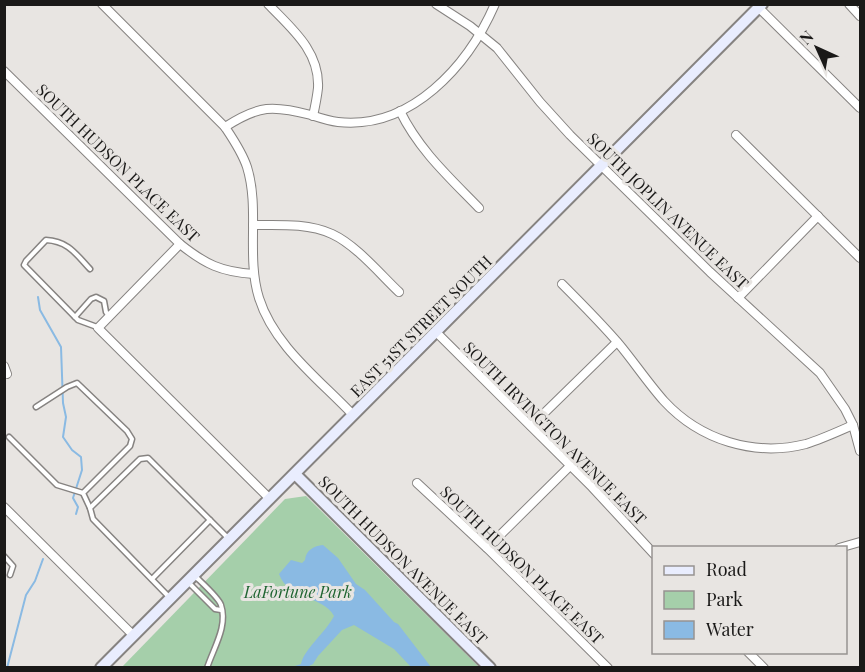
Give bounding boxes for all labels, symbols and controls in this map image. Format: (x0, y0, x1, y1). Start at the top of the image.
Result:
north arrow (787, 18, 847, 78)
text: N (795, 25, 818, 49)
street label: SOUTH HUDSON PLACE EAST (32, 79, 205, 246)
street label: SOUTH JOPLIN AVENUE EAST (583, 128, 754, 293)
street label: EAST 51ST STREET SOUTH (345, 250, 496, 401)
street label: SOUTH IRVINGTON AVENUE EAST (459, 337, 651, 529)
street label: SOUTH HUDSON AVENUE EAST (314, 471, 492, 649)
street label: SOUTH HUDSON PLACE EAST (436, 481, 609, 648)
legend (652, 546, 847, 654)
text: Road (706, 557, 747, 581)
park label: LaFortune Park (243, 581, 352, 602)
text: Park (706, 587, 743, 611)
text: Water (705, 617, 754, 641)

